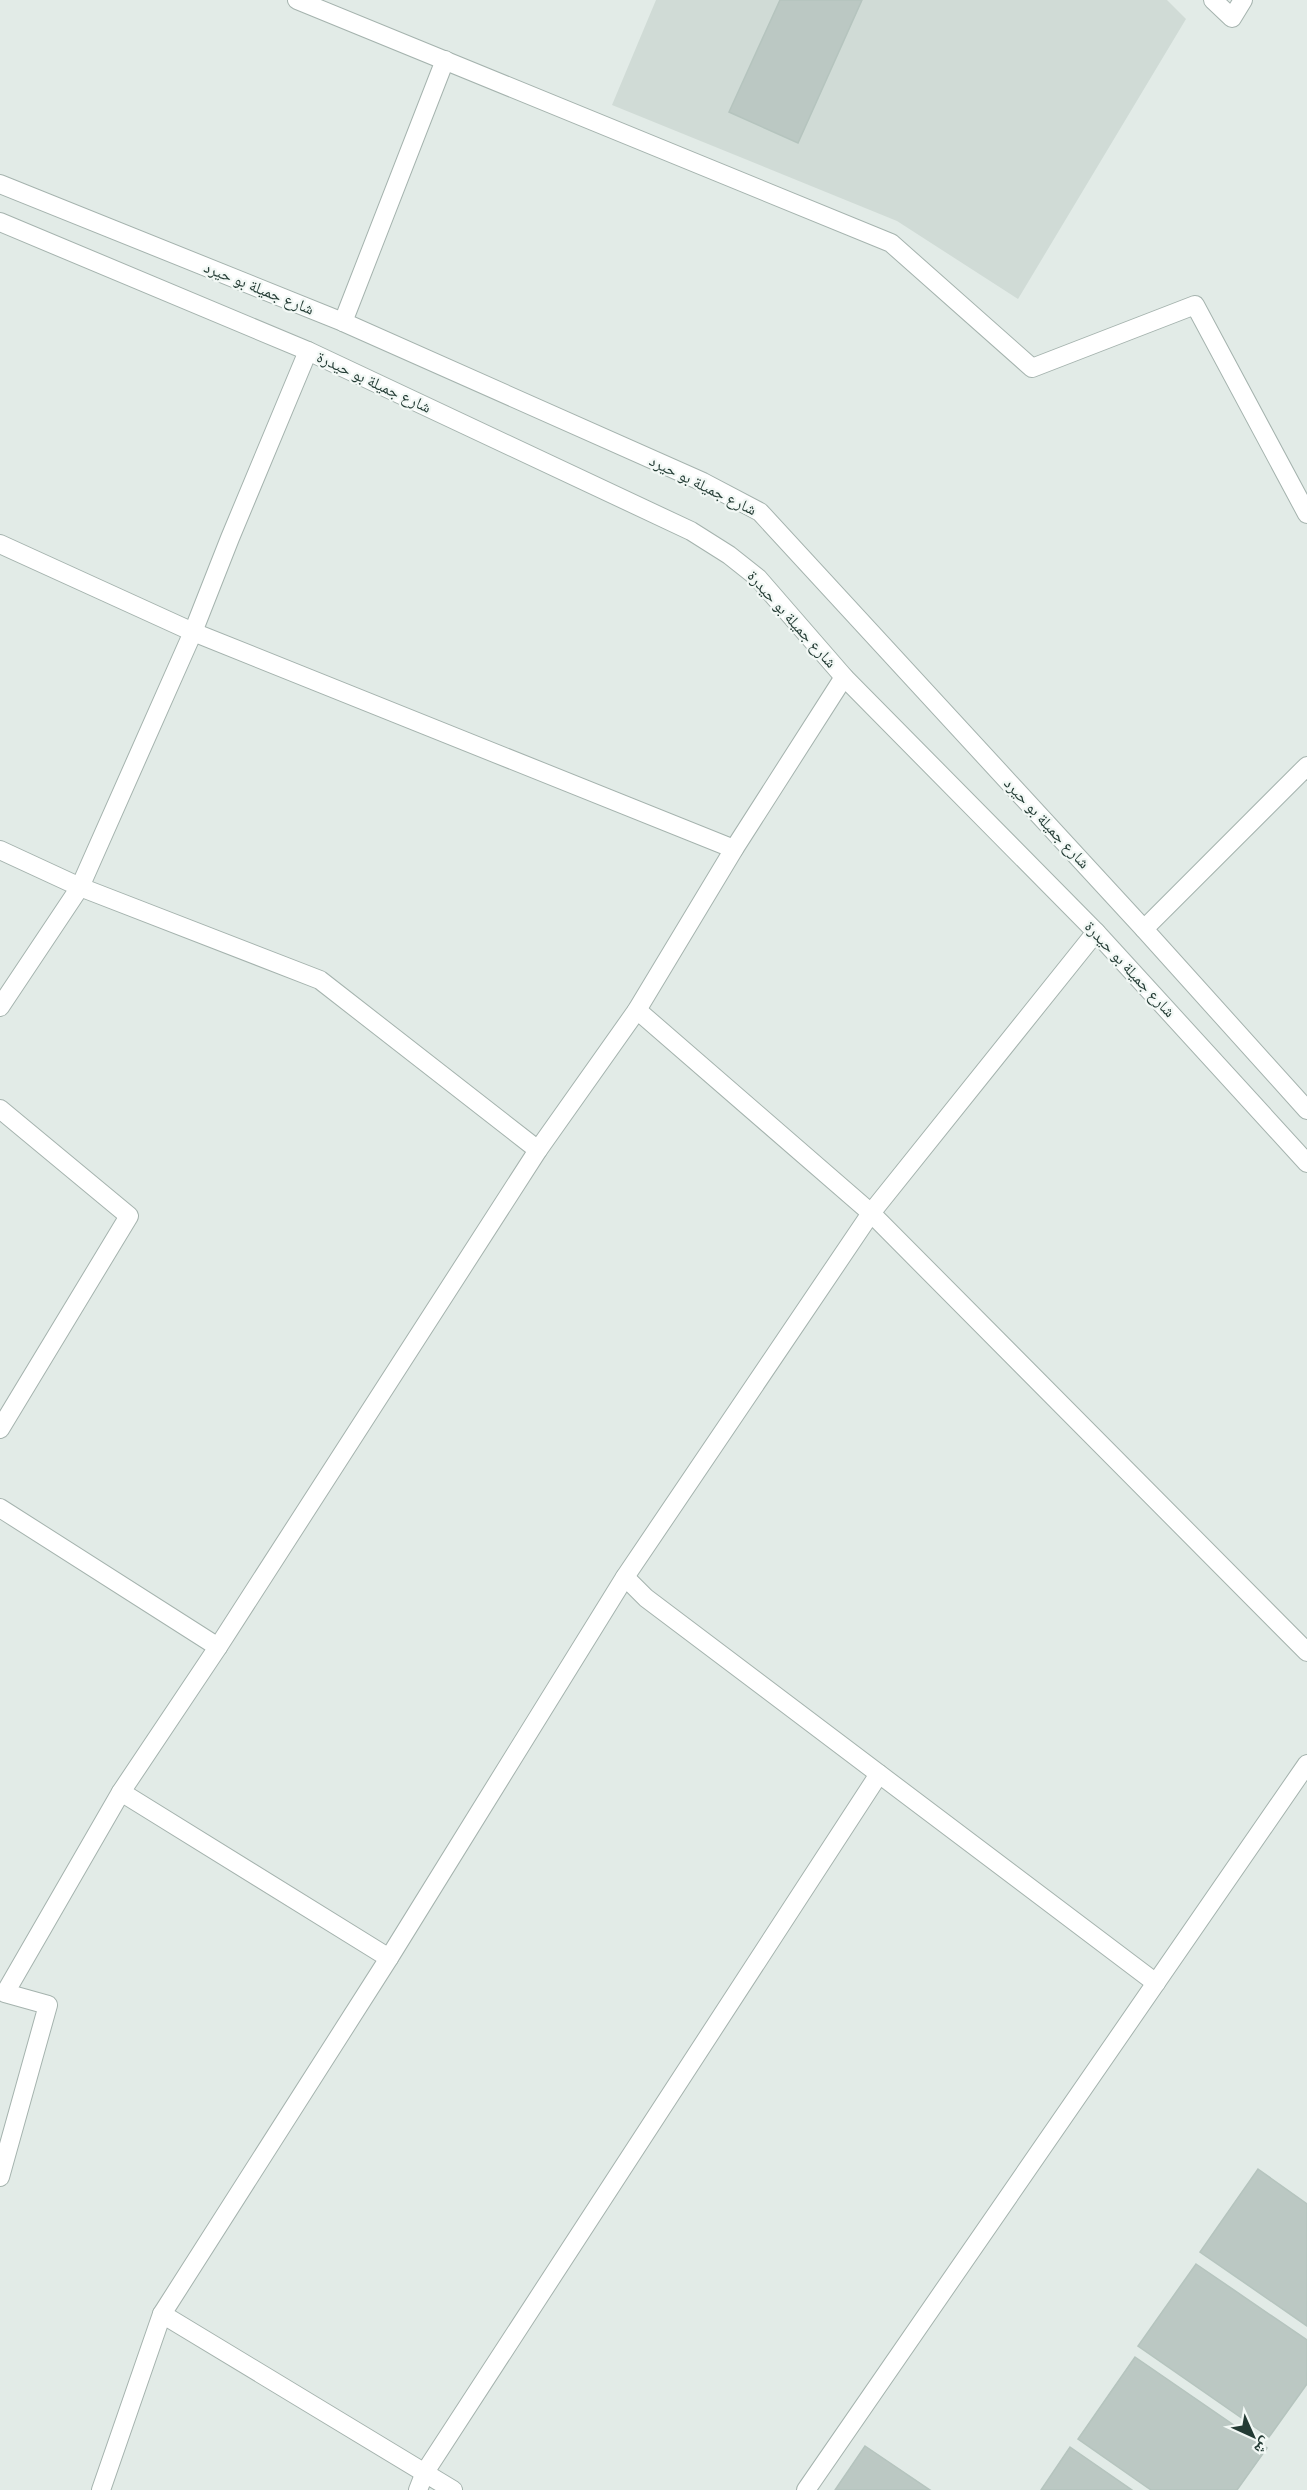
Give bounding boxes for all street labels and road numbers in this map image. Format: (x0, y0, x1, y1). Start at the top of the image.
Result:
street label: شارع جميلة بو حيرد (201, 257, 317, 320)
street label: شارع جميلة بو حيدرة (313, 347, 434, 418)
street label: شارع جميلة بو حيرد (646, 451, 760, 520)
street label: شارع جميلة بو حيدرة (743, 567, 841, 672)
street label: شارع جميلة بو حيرد (999, 774, 1094, 873)
street label: شارع جميلة بو حيدرة (1080, 917, 1179, 1022)

